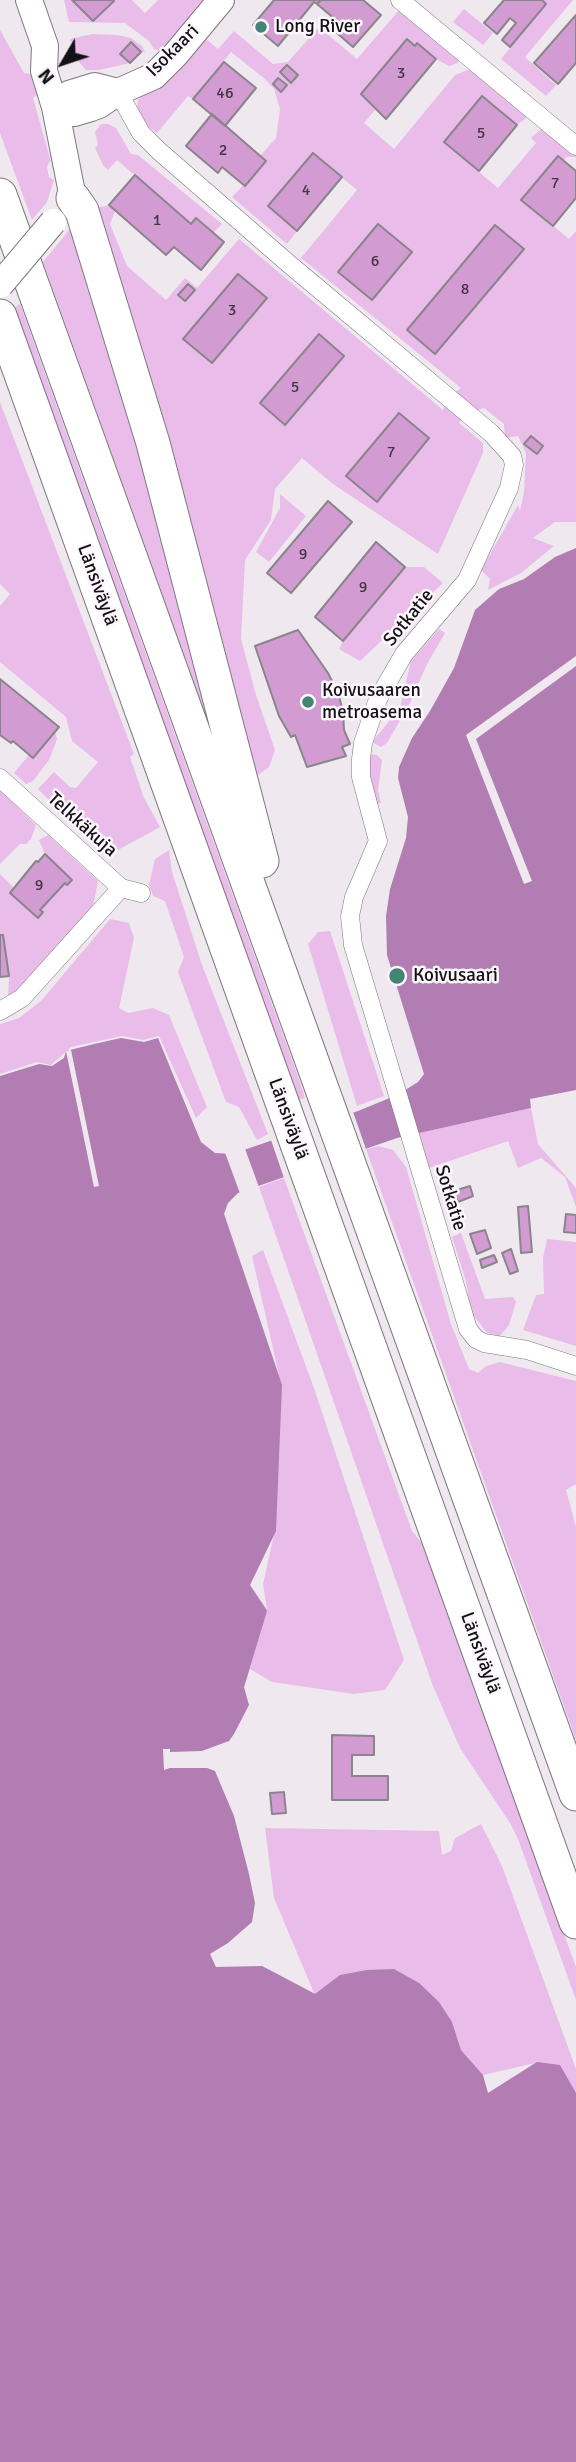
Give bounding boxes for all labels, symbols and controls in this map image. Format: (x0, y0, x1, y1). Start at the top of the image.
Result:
place label: Long River (275, 16, 360, 38)
marker: Long River (253, 19, 269, 35)
street label: Isokaari (142, 20, 204, 82)
north arrow (28, 28, 98, 98)
text: N (33, 64, 60, 89)
house number: 3 (397, 64, 405, 84)
house number: 46 (216, 84, 234, 104)
house number: 5 (477, 124, 485, 144)
house number: 2 (219, 141, 227, 161)
house number: 7 (551, 174, 559, 194)
house number: 4 (302, 181, 310, 201)
house number: 1 (153, 211, 161, 231)
house number: 6 (371, 252, 379, 272)
house number: 8 (461, 280, 469, 300)
house number: 3 (228, 301, 236, 321)
house number: 5 (291, 378, 299, 398)
house number: 7 (387, 443, 395, 463)
street label: Länsiväylä (72, 541, 122, 629)
house number: 9 (299, 545, 307, 565)
house number: 9 (359, 578, 367, 598)
street label: Sotkatie (379, 585, 439, 651)
place label: Koivusaaren metroasema (322, 680, 422, 724)
marker: Koivusaaren metroasema (300, 694, 316, 710)
street label: Telkkäkuja (42, 788, 122, 862)
house number: 9 (35, 876, 43, 896)
place label: Koivusaari (413, 965, 498, 987)
marker: Koivusaari (387, 966, 407, 986)
street label: Länsiväylä (263, 1075, 313, 1163)
street label: Sotkatie (429, 1162, 471, 1234)
street label: Länsiväylä (455, 1609, 505, 1697)

